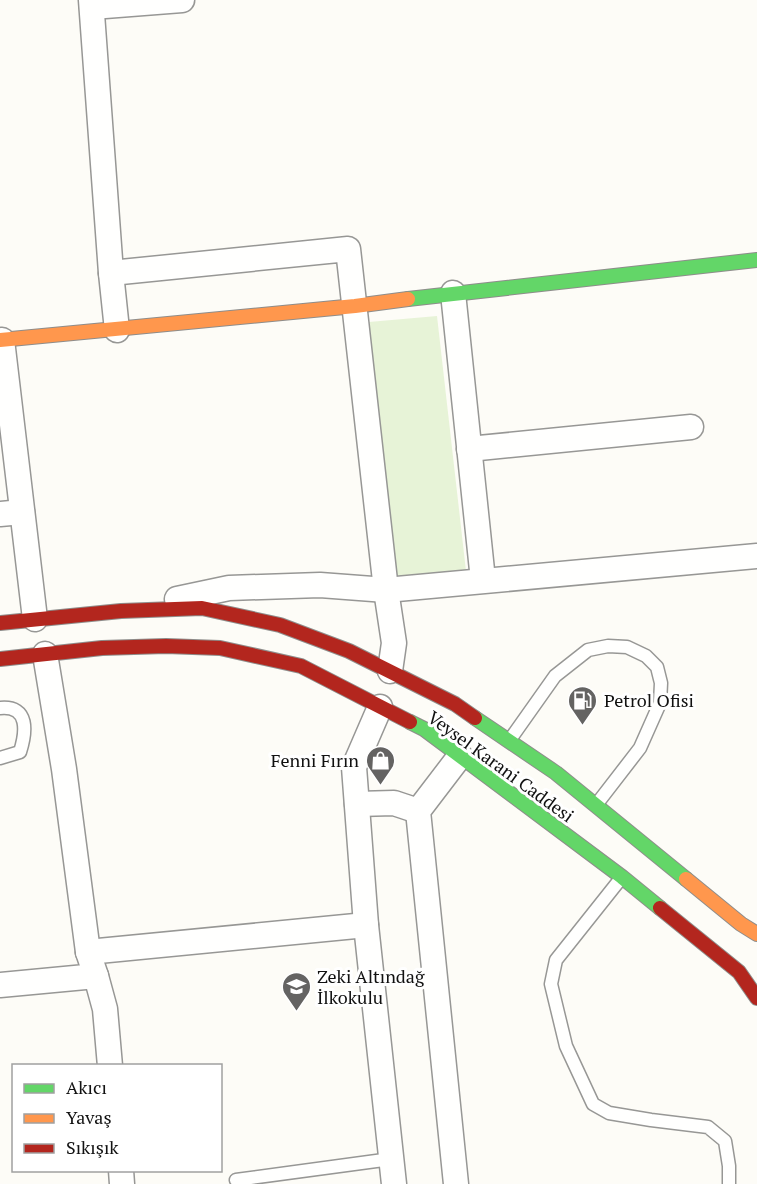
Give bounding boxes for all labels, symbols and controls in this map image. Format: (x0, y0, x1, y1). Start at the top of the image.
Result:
fuel station icon: Petrol Ofisi (567, 684, 599, 726)
place label: Petrol Ofisi (604, 688, 694, 712)
street label: Veysel Karani Caddesi (423, 705, 579, 827)
shop icon: Fenni Fırın (364, 744, 396, 786)
place label: Fenni Fırın (271, 748, 359, 772)
place label: Zeki Altındağ İlkokulu (317, 964, 425, 1009)
school or university icon: Zeki Altındağ İlkokulu (280, 970, 312, 1012)
legend (12, 1064, 222, 1172)
text: Akıcı (66, 1075, 107, 1099)
text: Yavaş (66, 1105, 112, 1129)
text: Sıkışık (66, 1135, 119, 1159)

